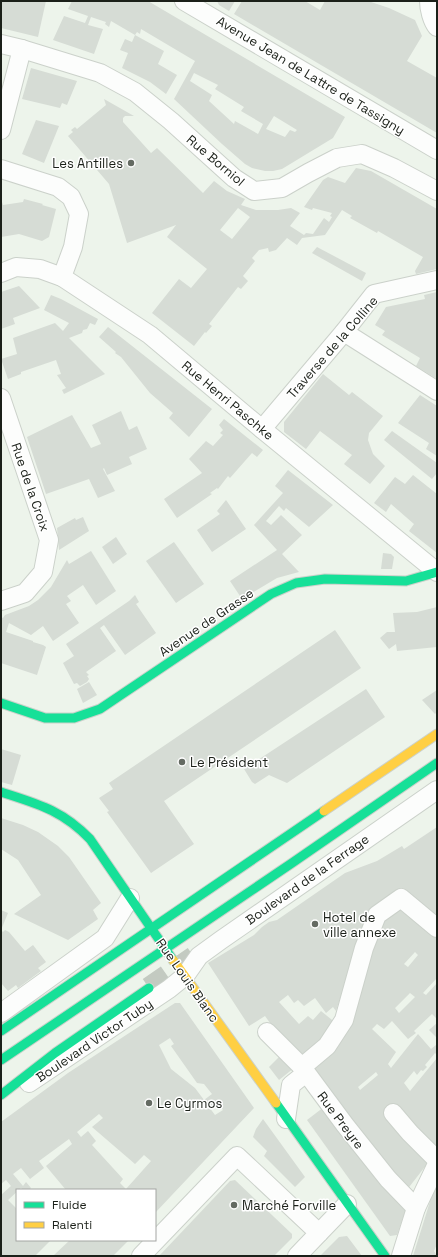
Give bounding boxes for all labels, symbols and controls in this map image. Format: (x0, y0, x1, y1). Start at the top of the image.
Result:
street label: Avenue Jean de Lattre de Tassigny (213, 12, 408, 139)
street label: Rue Borniol (183, 131, 248, 190)
place label: Les Antilles (52, 155, 123, 172)
marker: Les Antilles (126, 158, 136, 168)
street label: Traverse de la Colline (283, 292, 382, 402)
street label: Rue Henri Paschke (178, 357, 277, 444)
street label: Rue de la Croix (7, 441, 54, 534)
street label: Avenue de Grasse (156, 584, 257, 660)
place label: Le Président (190, 754, 268, 771)
marker: Le Président (177, 757, 187, 767)
street label: Boulevard de la Ferrage (242, 830, 372, 928)
place label: Hotel de ville annexe (323, 909, 396, 941)
marker: Hotel de ville annexe (310, 919, 320, 929)
street label: Rue Louis Blanc (152, 935, 223, 1026)
street label: Boulevard Victor Tuby (33, 995, 156, 1086)
street label: Rue Preyre (313, 1088, 368, 1152)
place label: Le Cyrmos (157, 1095, 223, 1112)
marker: Le Cyrmos (144, 1098, 154, 1108)
legend (16, 1189, 156, 1241)
text: Fluide (52, 1197, 87, 1213)
place label: Marché Forville (242, 1197, 336, 1214)
marker: Marché Forville (229, 1200, 239, 1210)
text: Ralenti (52, 1217, 92, 1233)

